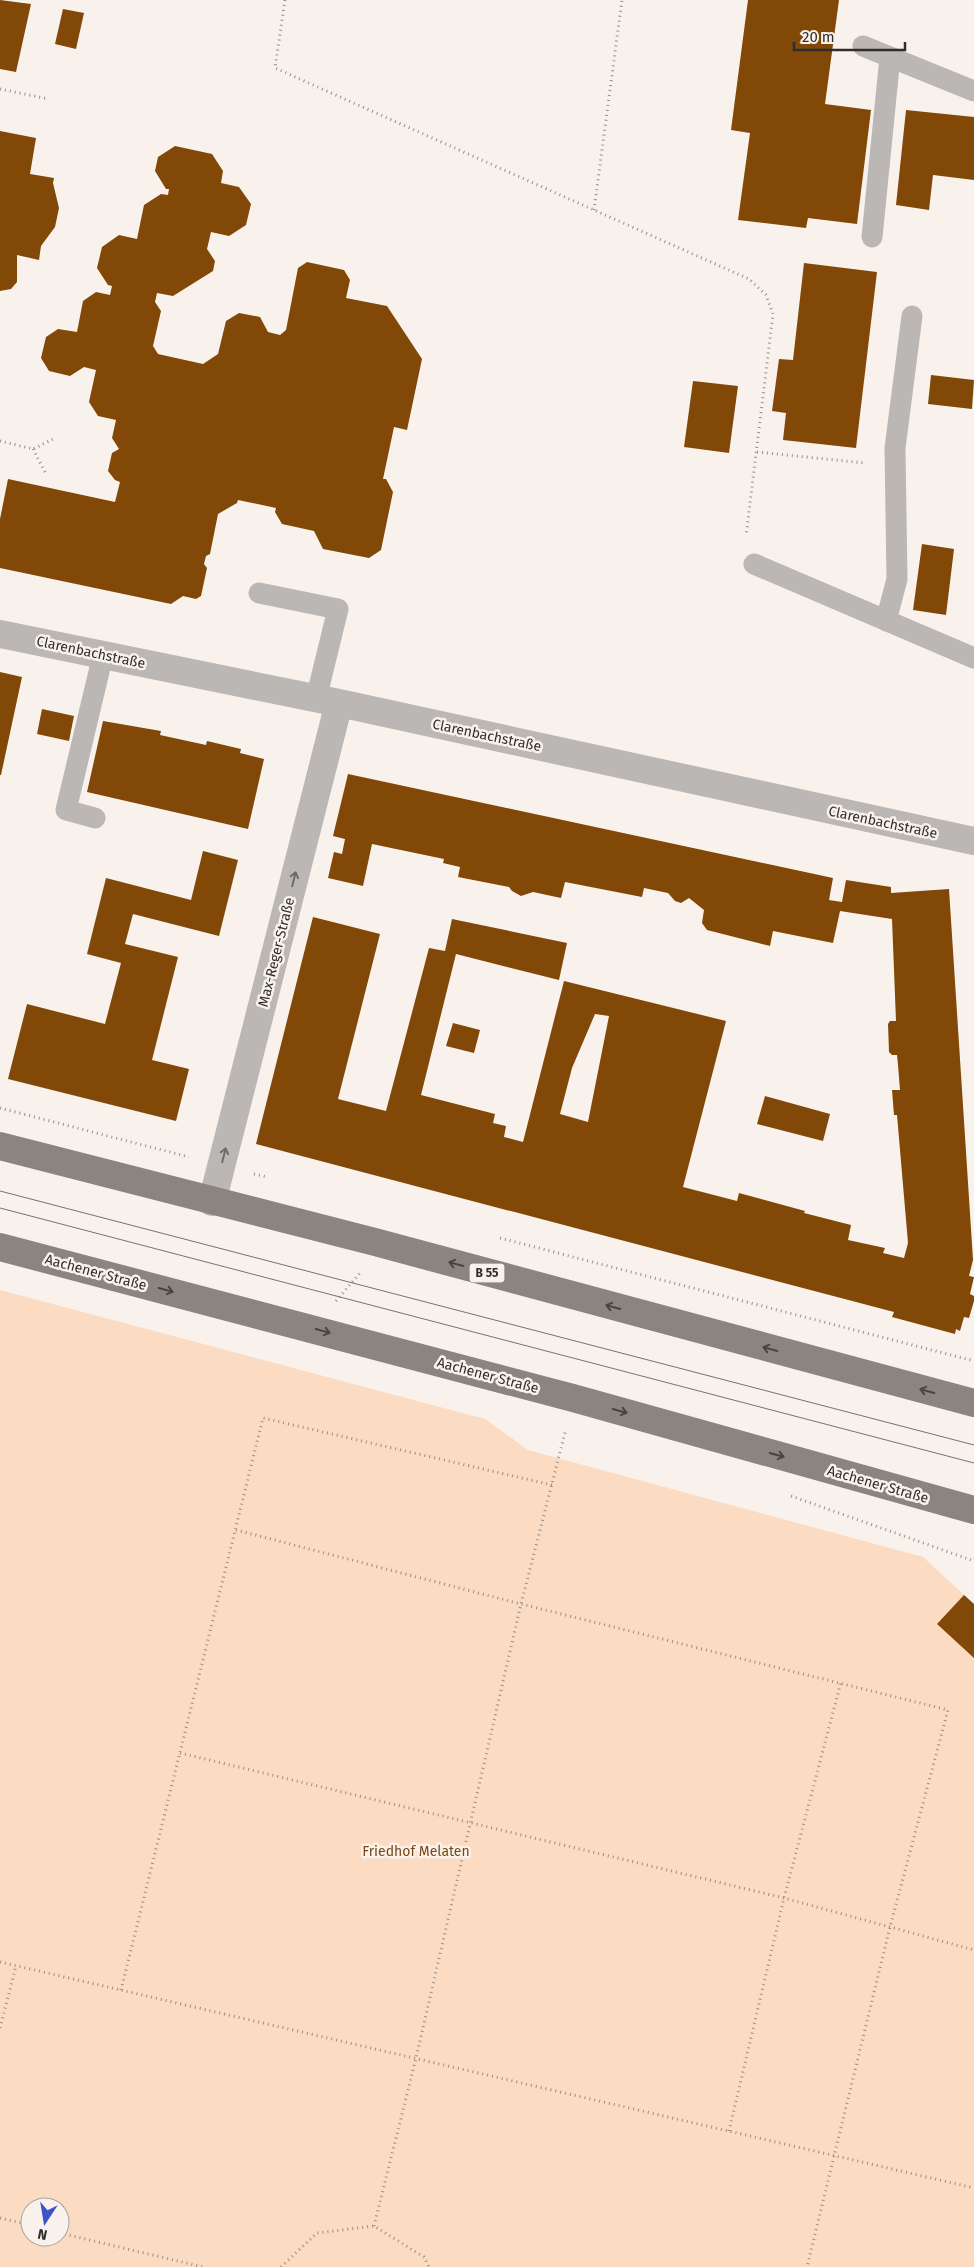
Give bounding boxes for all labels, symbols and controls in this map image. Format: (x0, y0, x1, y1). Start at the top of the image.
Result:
scale bar (794, 20, 905, 52)
text: 20 m (802, 28, 835, 46)
street label: Clarenbachstraße (35, 633, 147, 672)
street label: Clarenbachstraße (431, 716, 543, 755)
street label: Clarenbachstraße (827, 803, 939, 842)
one-way arrow (290, 871, 299, 887)
street label: Max-Reger-Straße (255, 896, 298, 1009)
one-way arrow (220, 1147, 229, 1163)
street label: Aachener Straße (43, 1251, 148, 1294)
one-way arrow (448, 1259, 464, 1269)
road number: B 55 (470, 1264, 504, 1282)
one-way arrow (157, 1286, 173, 1296)
one-way arrow (605, 1302, 621, 1311)
one-way arrow (315, 1327, 331, 1336)
one-way arrow (762, 1344, 778, 1354)
street label: Aachener Straße (435, 1354, 540, 1397)
one-way arrow (919, 1385, 935, 1395)
one-way arrow (612, 1407, 628, 1417)
one-way arrow (768, 1451, 784, 1460)
street label: Aachener Straße (825, 1462, 930, 1507)
park label: Friedhof Melaten (362, 1843, 470, 1860)
north arrow (20, 2197, 70, 2247)
text: N (36, 2225, 49, 2244)

